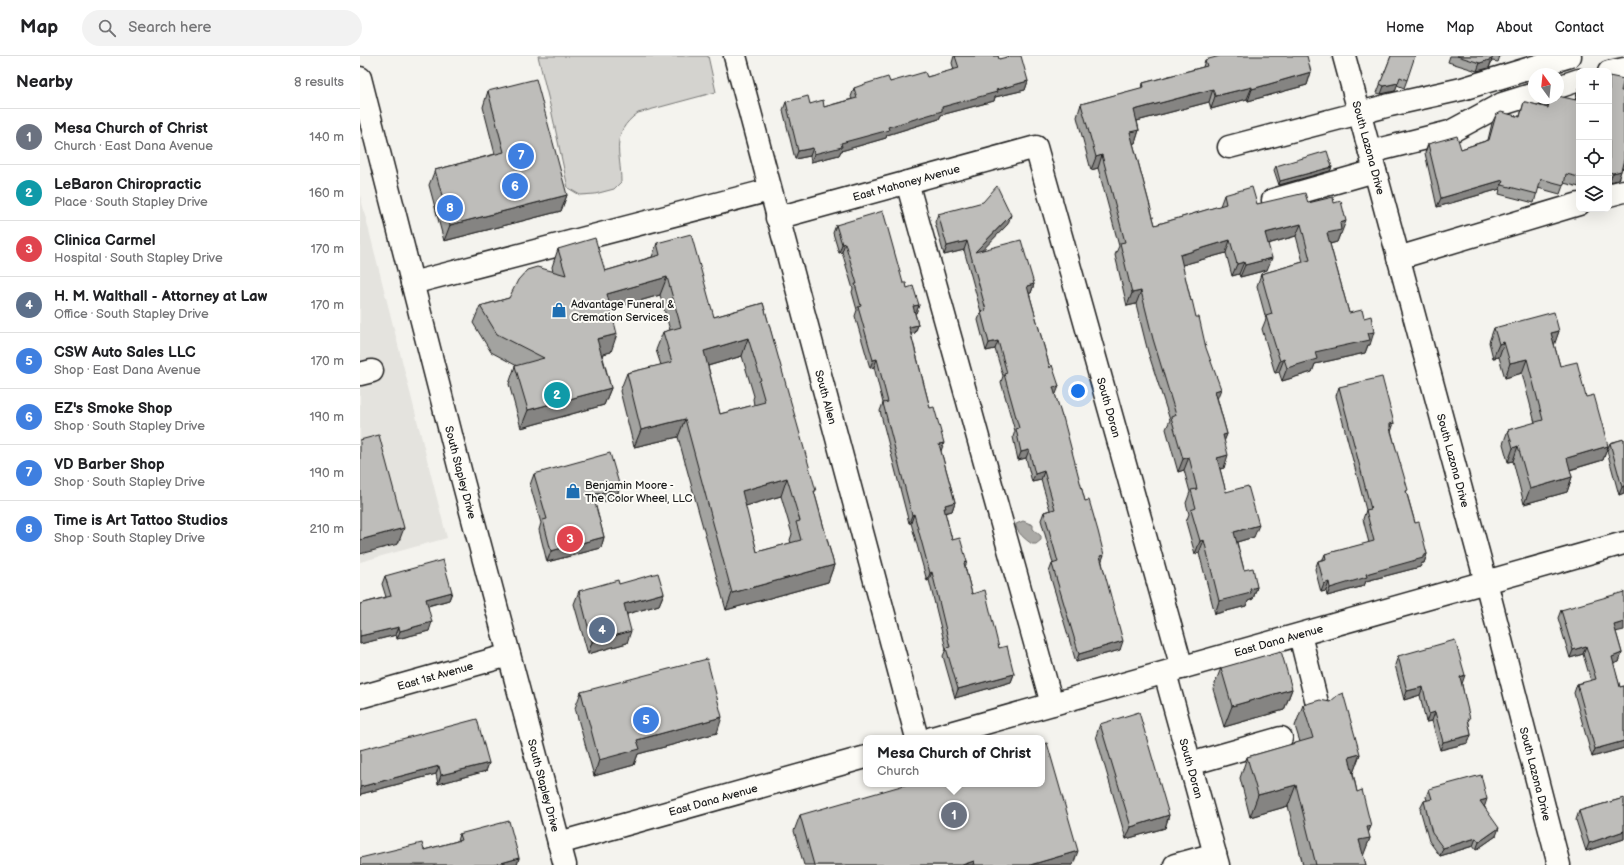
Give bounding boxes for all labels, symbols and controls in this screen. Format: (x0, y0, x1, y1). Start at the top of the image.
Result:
search box (82, 10, 362, 46)
text: Map (20, 16, 58, 39)
icon: search (96, 17, 118, 39)
text: Search here (128, 18, 211, 37)
text: Home (1386, 19, 1424, 36)
text: Map (1446, 19, 1474, 36)
text: About (1496, 19, 1533, 36)
text: Contact (1555, 19, 1604, 36)
north arrow (1528, 68, 1564, 104)
map controls (1576, 68, 1612, 212)
button: + (1576, 68, 1612, 104)
text: Nearby (16, 72, 73, 92)
text: 8 results (294, 74, 344, 90)
street label: South Lazona Drive (1350, 99, 1388, 196)
button: − (1576, 104, 1612, 140)
text: Mesa Church of Christ (54, 119, 208, 138)
text: 1 (26, 129, 32, 145)
text: 140 m (309, 129, 344, 145)
text: Church · East Dana Avenue (54, 138, 213, 154)
button: locate (1576, 140, 1612, 176)
pin: 7 (508, 141, 534, 171)
street label: East Mahoney Avenue (851, 162, 962, 203)
pin: 6 (502, 171, 528, 201)
text: LeBaron Chiropractic (54, 175, 201, 194)
button: layers (1576, 176, 1612, 212)
text: 2 (25, 185, 33, 201)
text: 160 m (309, 185, 344, 201)
pin: 8 (437, 193, 463, 223)
text: Place · South Stapley Drive (54, 194, 208, 210)
text: Clinica Carmel (54, 231, 155, 250)
text: 3 (25, 241, 33, 257)
text: 170 m (311, 241, 344, 257)
text: Hospital · South Stapley Drive (54, 250, 223, 266)
text: H. M. Walthall - Attorney at Law (54, 287, 267, 306)
text: 4 (25, 297, 33, 313)
text: 170 m (311, 297, 344, 313)
place label: Advantage Funeral & Cremation Services (571, 298, 675, 324)
shop icon: Advantage Funeral & Cremation Services (550, 301, 568, 319)
text: Office · South Stapley Drive (54, 306, 209, 322)
text: CSW Auto Sales LLC (54, 343, 196, 362)
text: 5 (25, 353, 33, 369)
text: 170 m (311, 353, 344, 369)
text: Shop · East Dana Avenue (54, 362, 201, 378)
street label: South Allen (813, 368, 839, 426)
street label: South Doran (1094, 376, 1124, 439)
pin: 2 (544, 380, 570, 410)
your location (1068, 381, 1088, 401)
text: EZ's Smoke Shop (54, 399, 172, 418)
text: 6 (25, 409, 33, 425)
text: 190 m (310, 409, 344, 425)
street label: South Lazona Drive (1434, 412, 1472, 509)
text: Shop · South Stapley Drive (54, 418, 205, 434)
street label: South Stapley Drive (442, 424, 479, 521)
text: VD Barber Shop (54, 455, 165, 474)
text: 7 (25, 465, 33, 481)
text: 190 m (310, 465, 344, 481)
text: Shop · South Stapley Drive (54, 474, 205, 490)
place label: Benjamin Moore - The Color Wheel, LLC (585, 479, 693, 505)
shop icon: Benjamin Moore - The Color Wheel, LLC (564, 482, 582, 500)
text: Time is Art Tattoo Studios (54, 511, 228, 530)
text: 8 (25, 521, 33, 537)
text: 210 m (310, 521, 344, 537)
pin: 3 (557, 524, 583, 554)
text: Shop · South Stapley Drive (54, 530, 205, 546)
pin: 4 (589, 615, 615, 645)
street label: East Dana Avenue (1233, 622, 1325, 659)
street label: East 1st Avenue (396, 659, 475, 693)
pin: 5 (633, 705, 659, 735)
street label: South Lazona Drive (1517, 726, 1554, 823)
popup (863, 735, 1045, 787)
street label: South Doran (1177, 737, 1206, 800)
street label: South Stapley Drive (525, 738, 563, 834)
text: Mesa Church of Christ (877, 744, 1031, 763)
text: Church (877, 763, 919, 779)
street label: East Dana Avenue (667, 781, 759, 818)
pin: 1 (941, 800, 967, 830)

